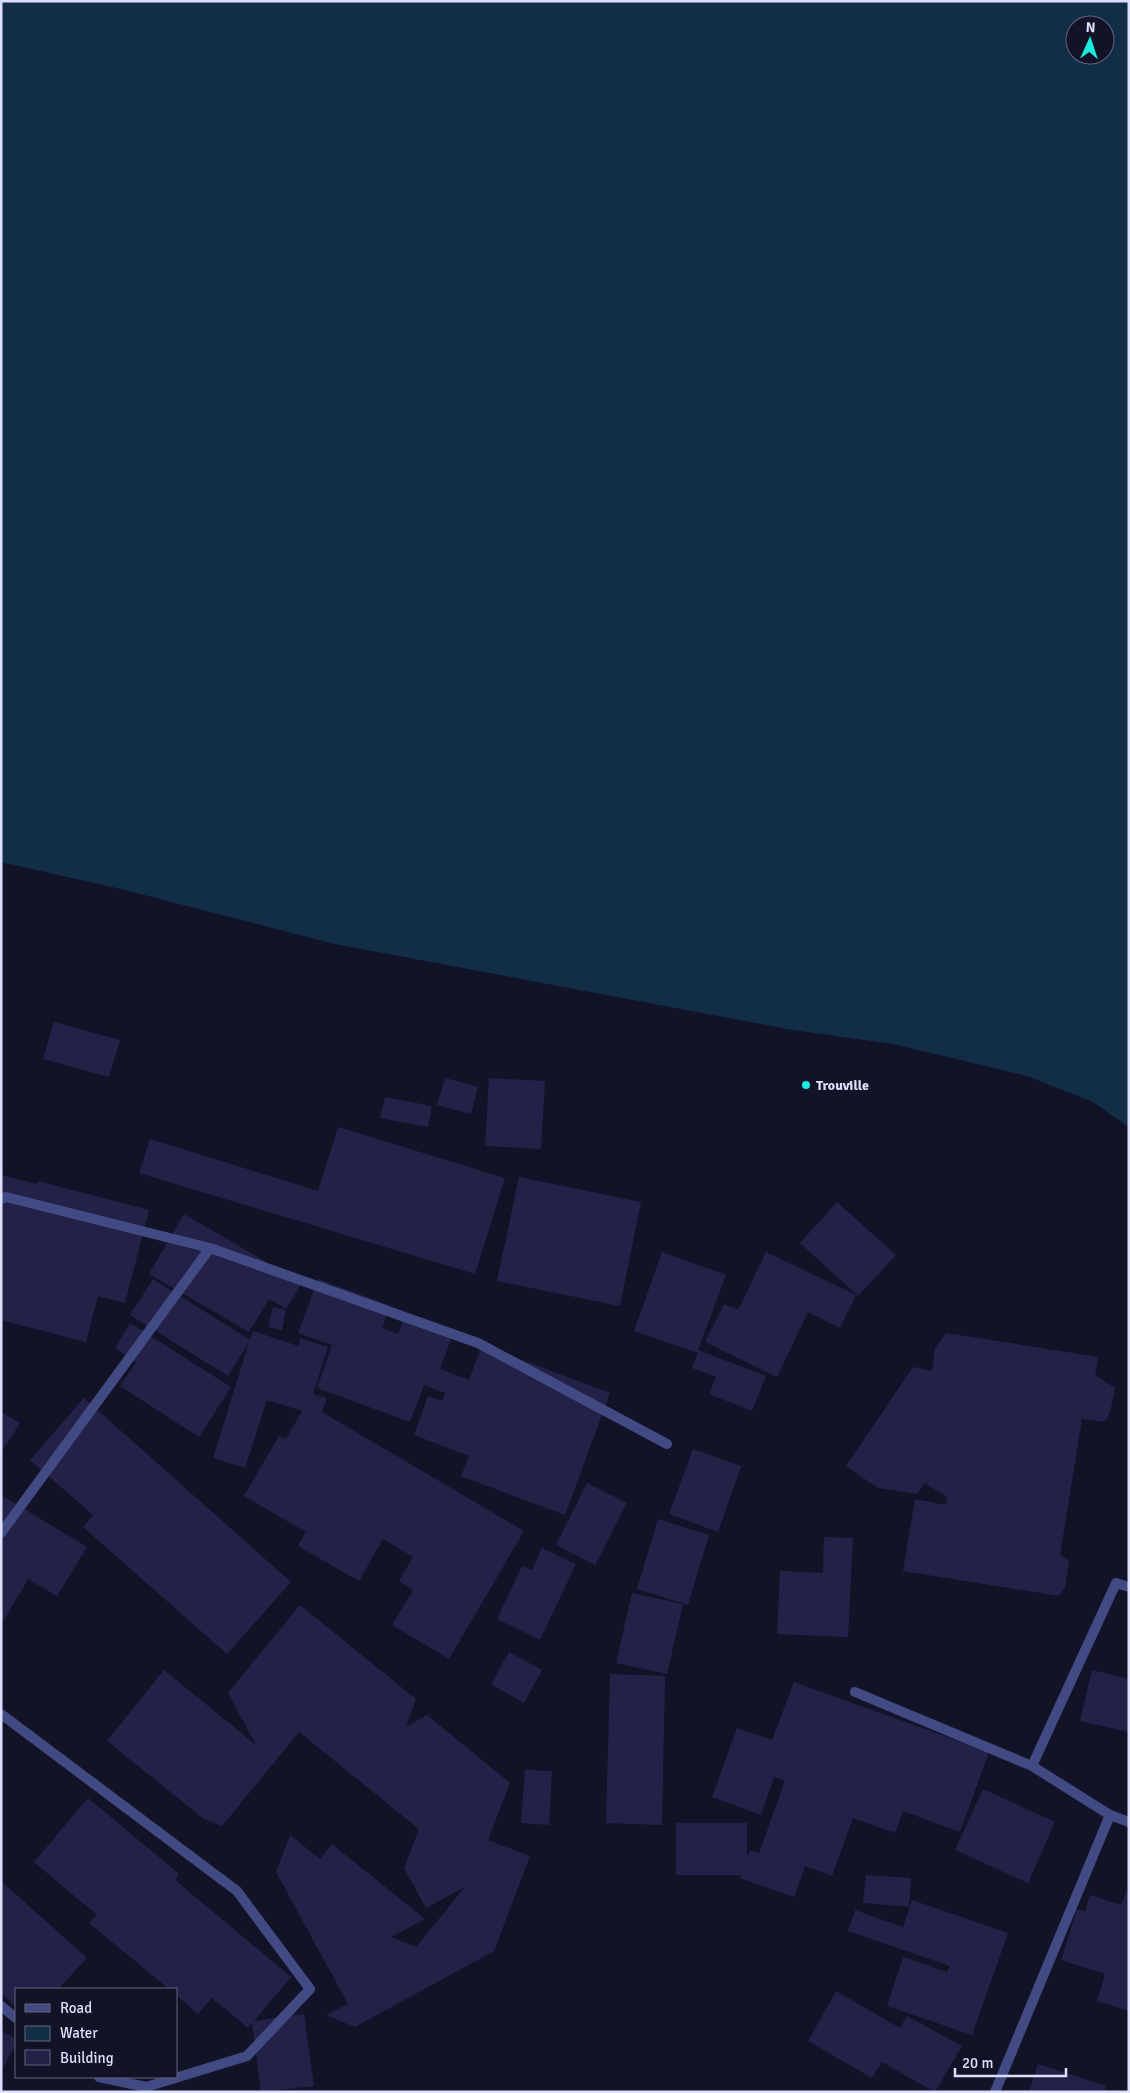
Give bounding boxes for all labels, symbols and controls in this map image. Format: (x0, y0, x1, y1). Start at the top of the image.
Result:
north arrow (1065, 15, 1115, 65)
text: N (1085, 19, 1096, 36)
place label: Trouville (816, 1077, 869, 1094)
marker: Trouville (800, 1079, 812, 1091)
legend (15, 1988, 178, 2078)
text: Road (60, 1999, 92, 2017)
text: Water (60, 2024, 98, 2042)
scale bar (955, 2046, 1066, 2078)
text: Building (60, 2049, 114, 2067)
text: 20 m (962, 2054, 993, 2072)

